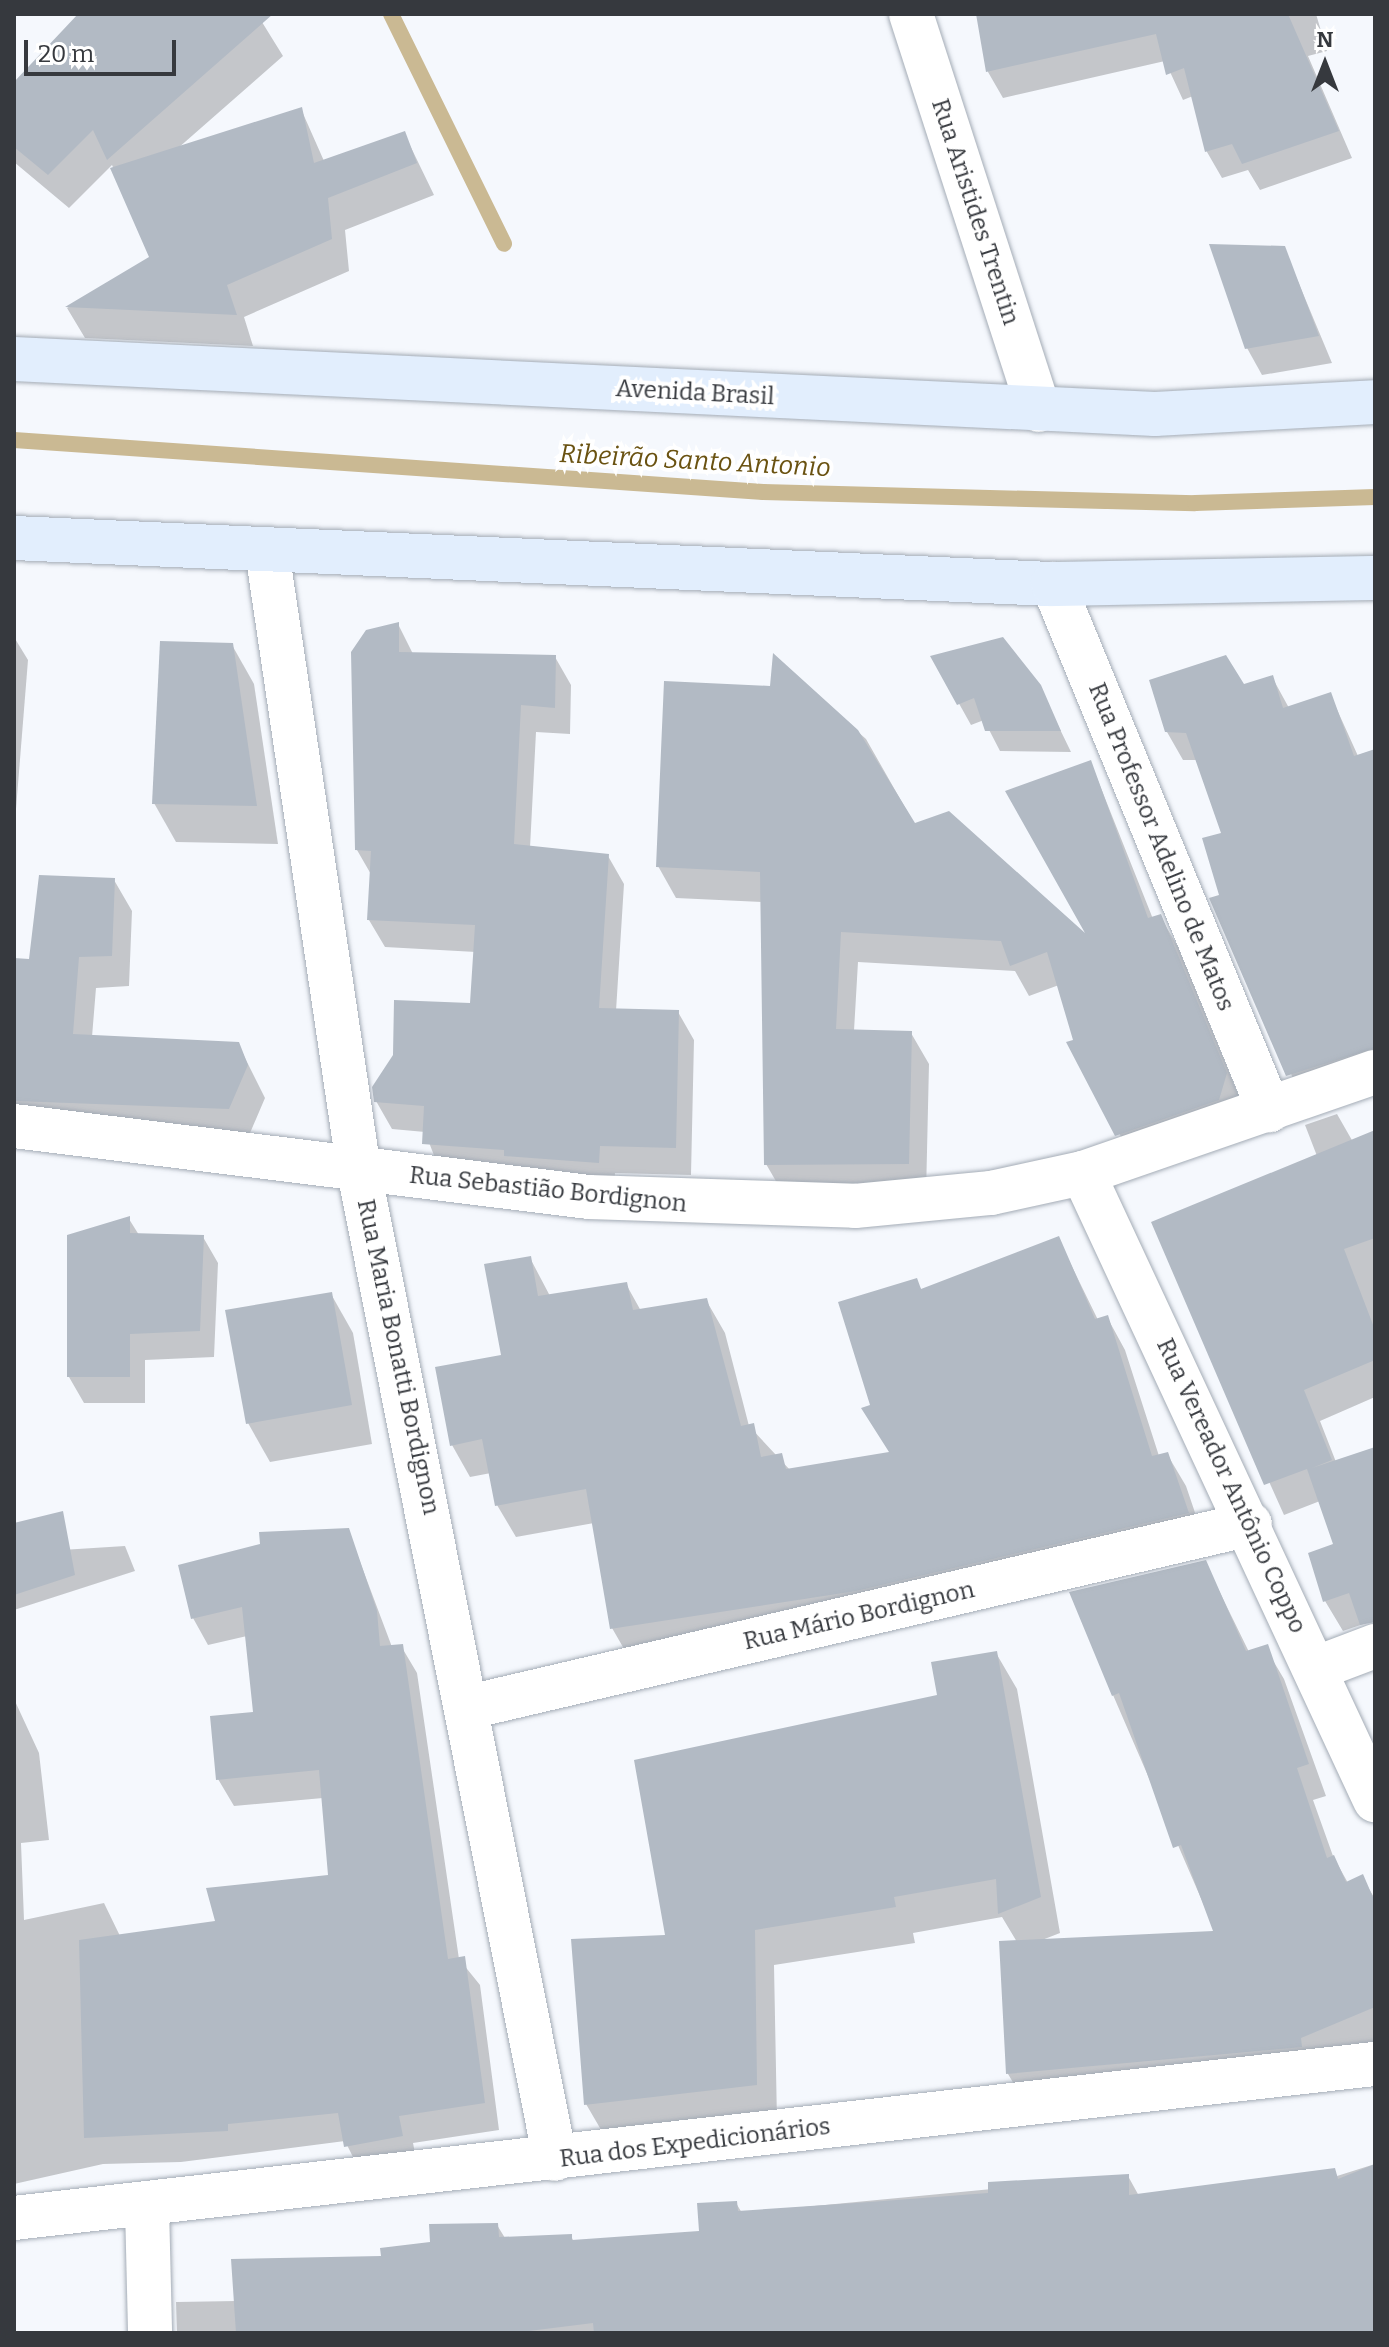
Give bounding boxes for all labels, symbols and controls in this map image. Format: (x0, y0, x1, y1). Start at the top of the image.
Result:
scale bar (28, 24, 180, 74)
north arrow (1285, 24, 1365, 104)
text: N (1317, 26, 1333, 53)
text: 20 m (38, 40, 94, 68)
street label: Rua Aristides Trentin (925, 95, 1025, 329)
street label: Avenida Brasil (615, 374, 775, 412)
water label: Ribeirão Santo Antonio (559, 438, 831, 484)
street label: Rua Professor Adelino de Matos (1082, 679, 1240, 1015)
street label: Rua Sebastião Bordignon (408, 1161, 688, 1219)
street label: Rua Maria Bonatti Bordignon (350, 1197, 446, 1517)
street label: Rua Vereador Antônio Coppo (1150, 1334, 1312, 1638)
street label: Rua Mário Bordignon (741, 1575, 977, 1657)
street label: Rua dos Expedicionários (558, 2112, 832, 2174)

